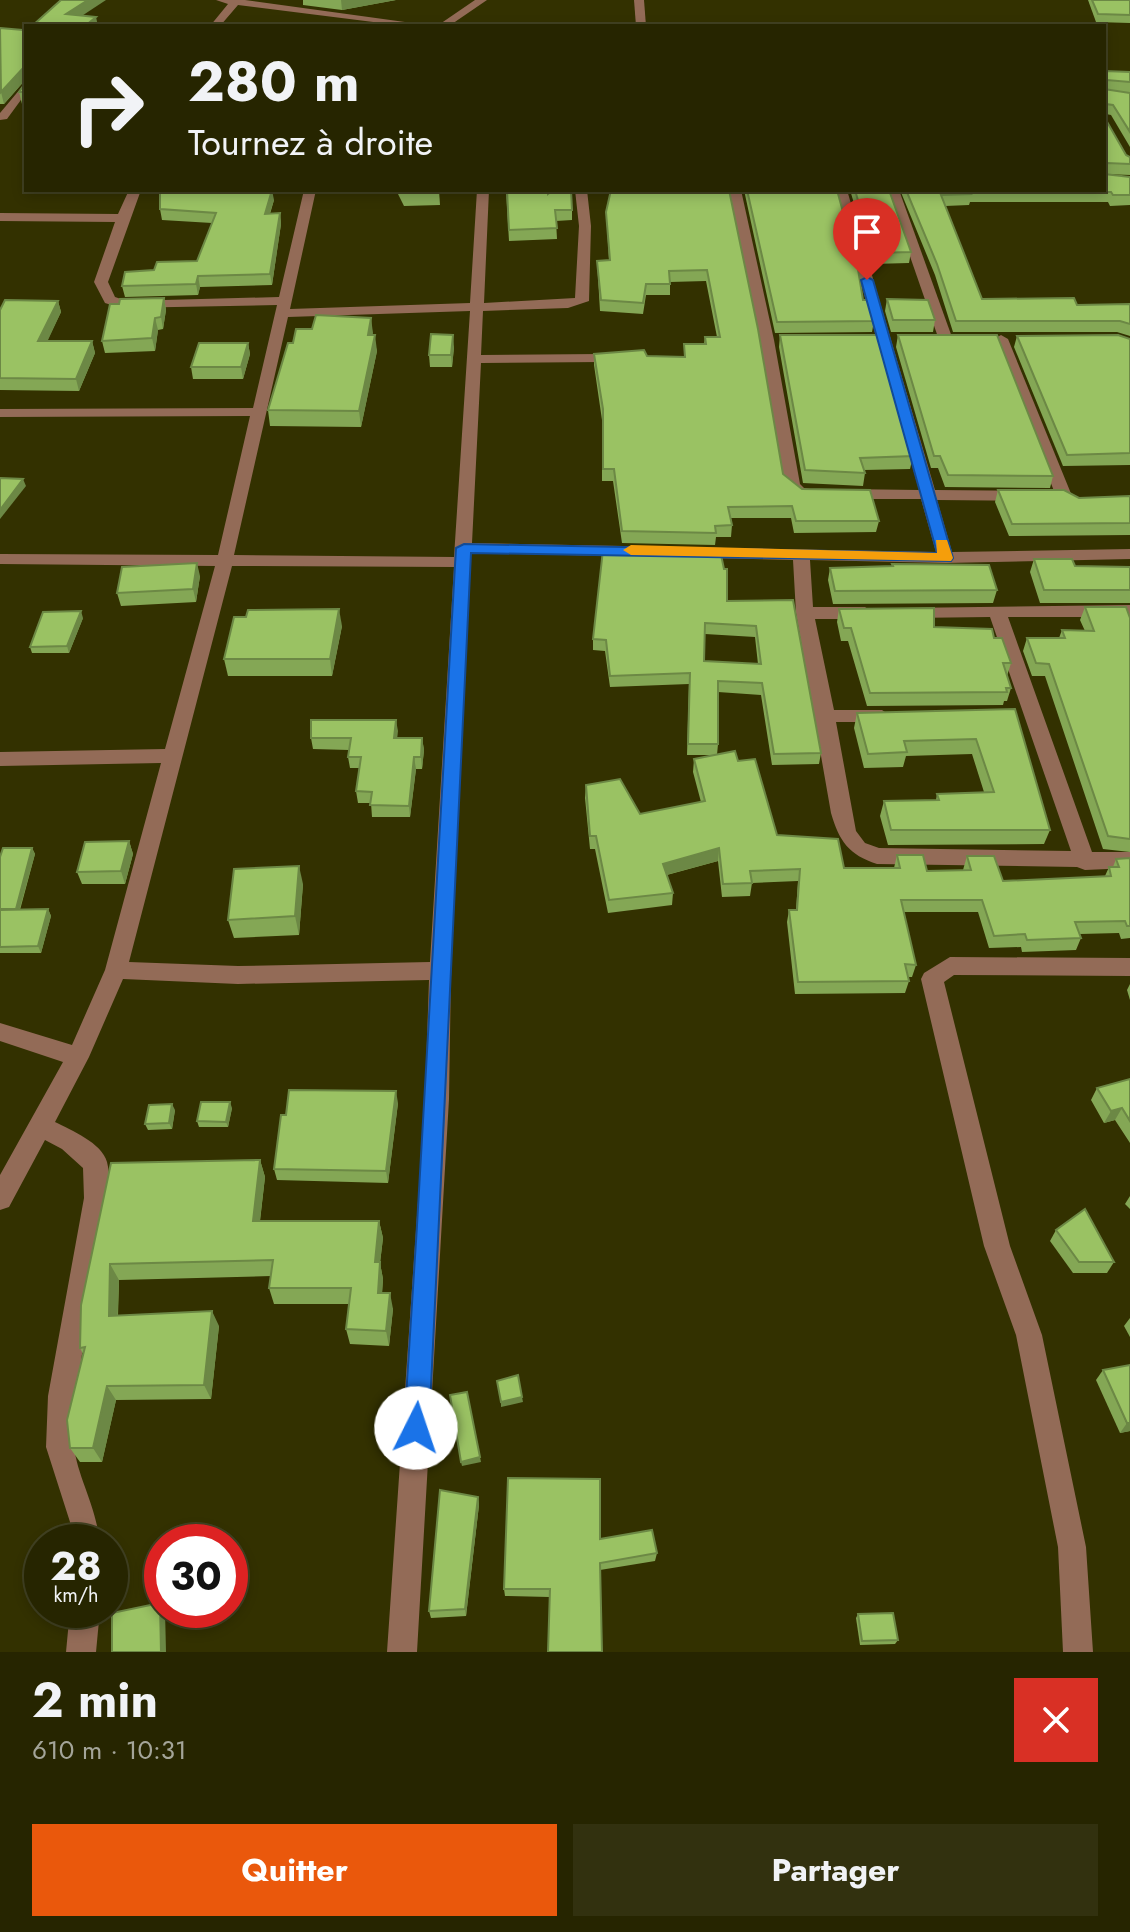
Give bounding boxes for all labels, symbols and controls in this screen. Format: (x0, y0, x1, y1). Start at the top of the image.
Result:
text: 280 m (188, 41, 360, 122)
icon: right (56, 56, 160, 160)
text: Tournez à droite (188, 116, 433, 168)
pin (833, 198, 901, 280)
icon: arrive (845, 210, 889, 254)
position arrow (374, 1386, 458, 1470)
speed limit sign: 30 (144, 1524, 248, 1628)
text: 28 (50, 1537, 102, 1595)
text: km/h (53, 1581, 99, 1610)
text: 2 min (32, 1666, 158, 1735)
button: close (1014, 1678, 1098, 1762)
text: 610 m · 10:31 (32, 1731, 187, 1769)
button: Quitter (32, 1824, 557, 1916)
button: Partager (573, 1824, 1098, 1916)

